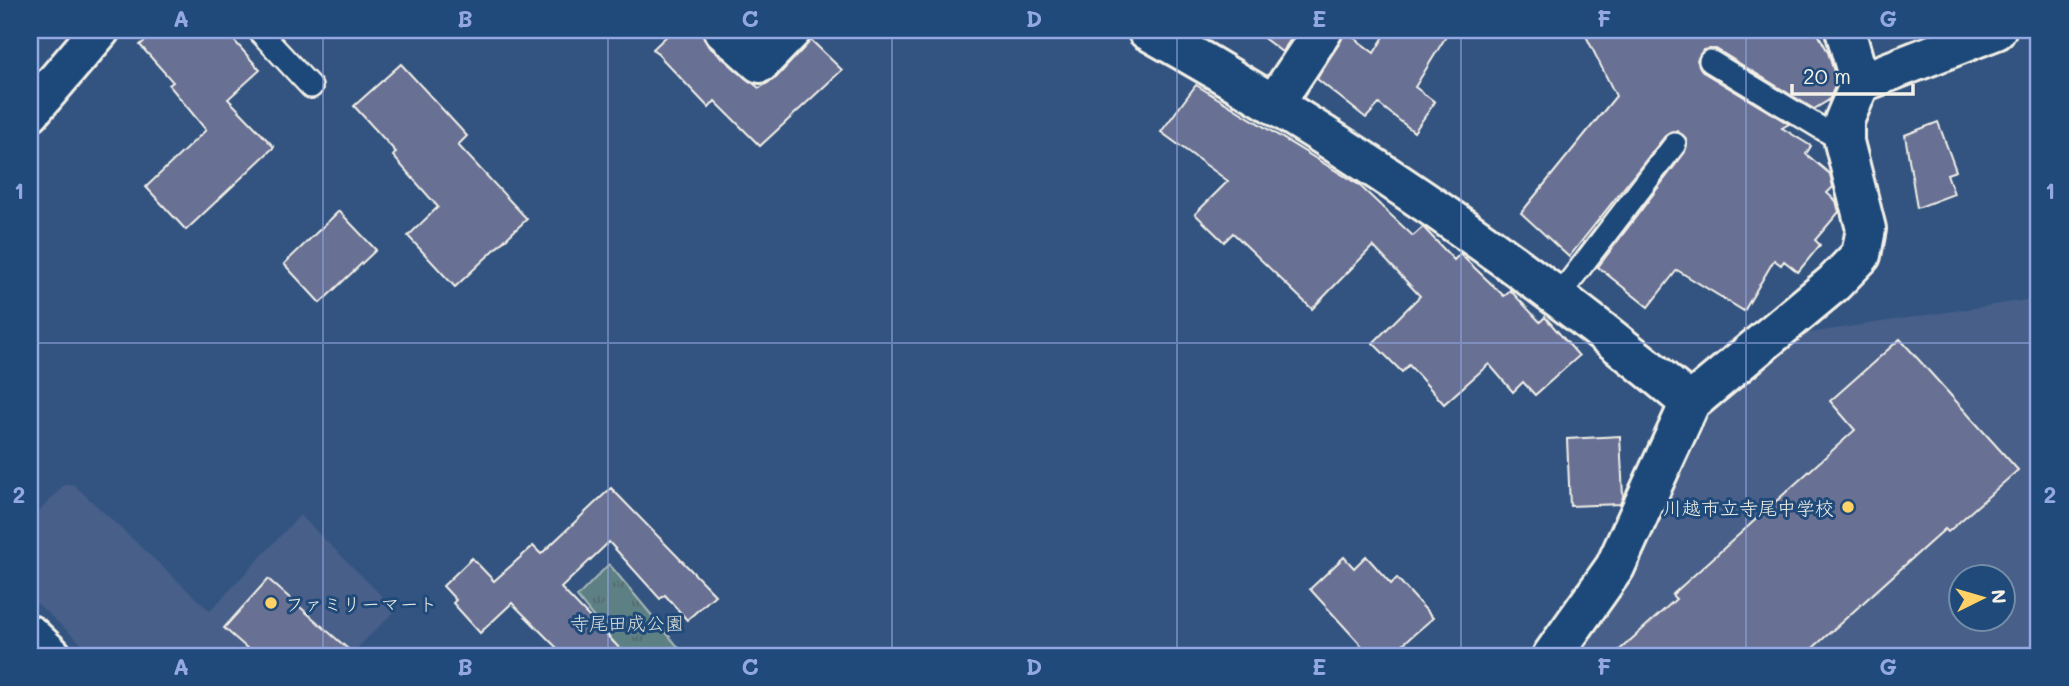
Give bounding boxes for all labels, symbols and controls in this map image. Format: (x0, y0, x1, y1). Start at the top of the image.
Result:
text: A (173, 3, 189, 33)
text: B (457, 3, 473, 33)
text: C (741, 3, 759, 33)
text: D (1026, 3, 1042, 33)
text: E (1312, 3, 1326, 33)
text: F (1597, 3, 1611, 33)
text: G (1879, 3, 1897, 33)
scale bar (1792, 52, 1913, 96)
text: 20 m (1803, 62, 1851, 89)
text: 1 (14, 175, 24, 205)
text: 1 (2045, 175, 2055, 205)
text: 2 (13, 479, 25, 509)
text: 2 (2044, 479, 2056, 509)
place label: 川越市立寺尾中学校 (1663, 495, 1834, 520)
marker: 川越市立寺尾中学校 (1840, 499, 1856, 515)
north arrow (1946, 564, 2016, 634)
text: N (1986, 588, 2013, 605)
place label: ファミリーマート (285, 591, 437, 616)
marker: ファミリーマート (263, 595, 279, 611)
park label: 寺尾田成公園 (570, 610, 684, 635)
text: A (173, 651, 189, 681)
text: B (457, 651, 473, 681)
text: C (741, 651, 759, 681)
text: D (1026, 651, 1042, 681)
text: E (1312, 651, 1326, 681)
text: F (1597, 651, 1611, 681)
text: G (1879, 651, 1897, 681)

